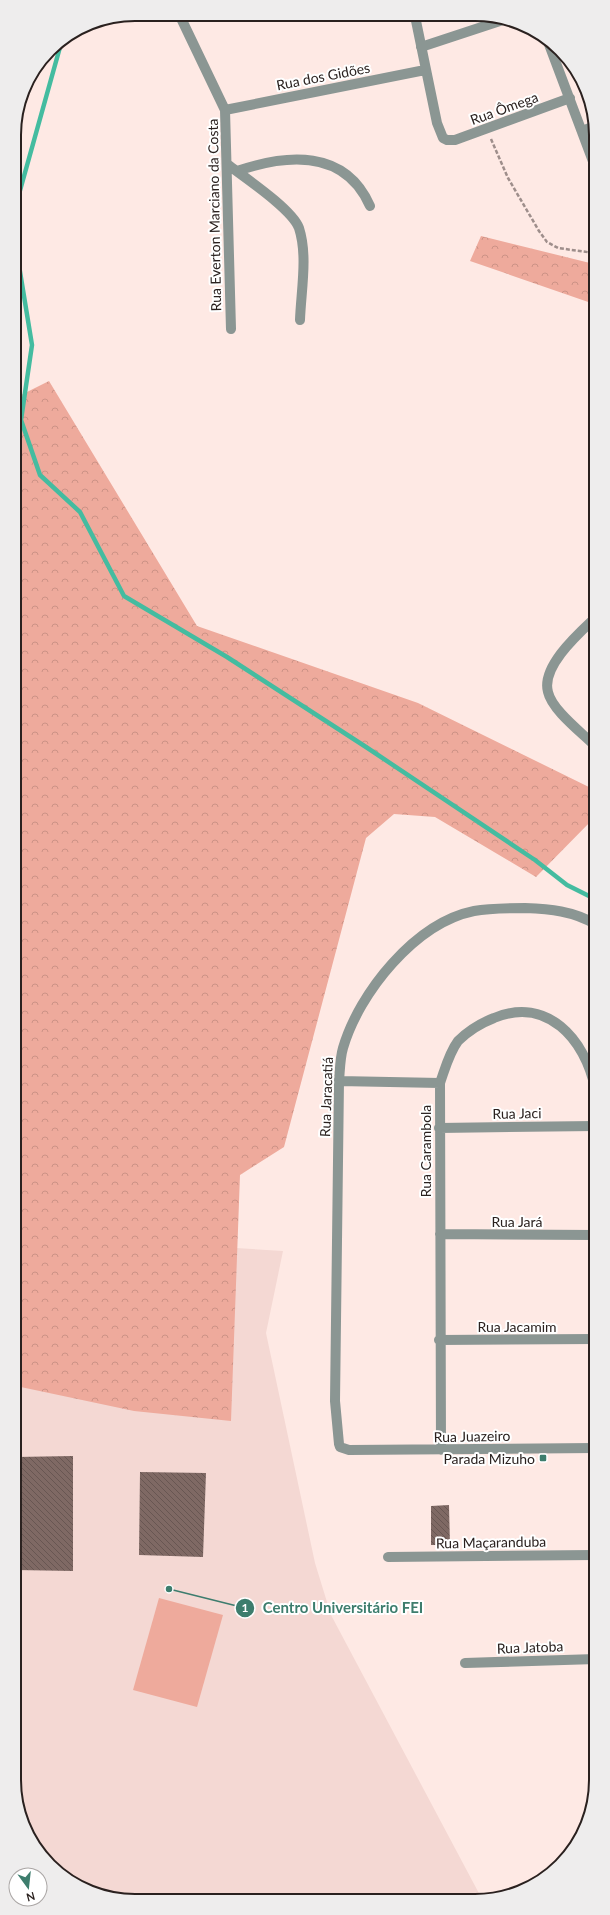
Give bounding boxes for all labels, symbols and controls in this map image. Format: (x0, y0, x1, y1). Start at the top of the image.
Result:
street label: Rua dos Gidões (275, 59, 371, 93)
street label: Rua Ômega (468, 88, 540, 128)
street label: Rua Everton Marciano da Costa (204, 118, 224, 312)
street label: Rua Jaracatiá (316, 1057, 336, 1137)
street label: Rua Jaci (492, 1104, 542, 1122)
street label: Rua Carambola (417, 1105, 434, 1197)
street label: Rua Jará (492, 1213, 543, 1230)
street label: Rua Jacamim (477, 1318, 557, 1335)
street label: Rua Juazeiro (434, 1427, 511, 1445)
place label: Parada Mizuho (443, 1450, 535, 1467)
marker: Parada Mizuho (538, 1453, 548, 1463)
street label: Rua Maçaranduba (436, 1533, 546, 1551)
callout: Centro Universitário FEI (235, 1595, 431, 1622)
text: Centro Universitário FEI (263, 1598, 423, 1616)
text: 1 (242, 1600, 249, 1615)
street label: Rua Jatoba (496, 1637, 564, 1657)
north arrow (8, 1867, 48, 1907)
text: N (25, 1890, 36, 1905)

